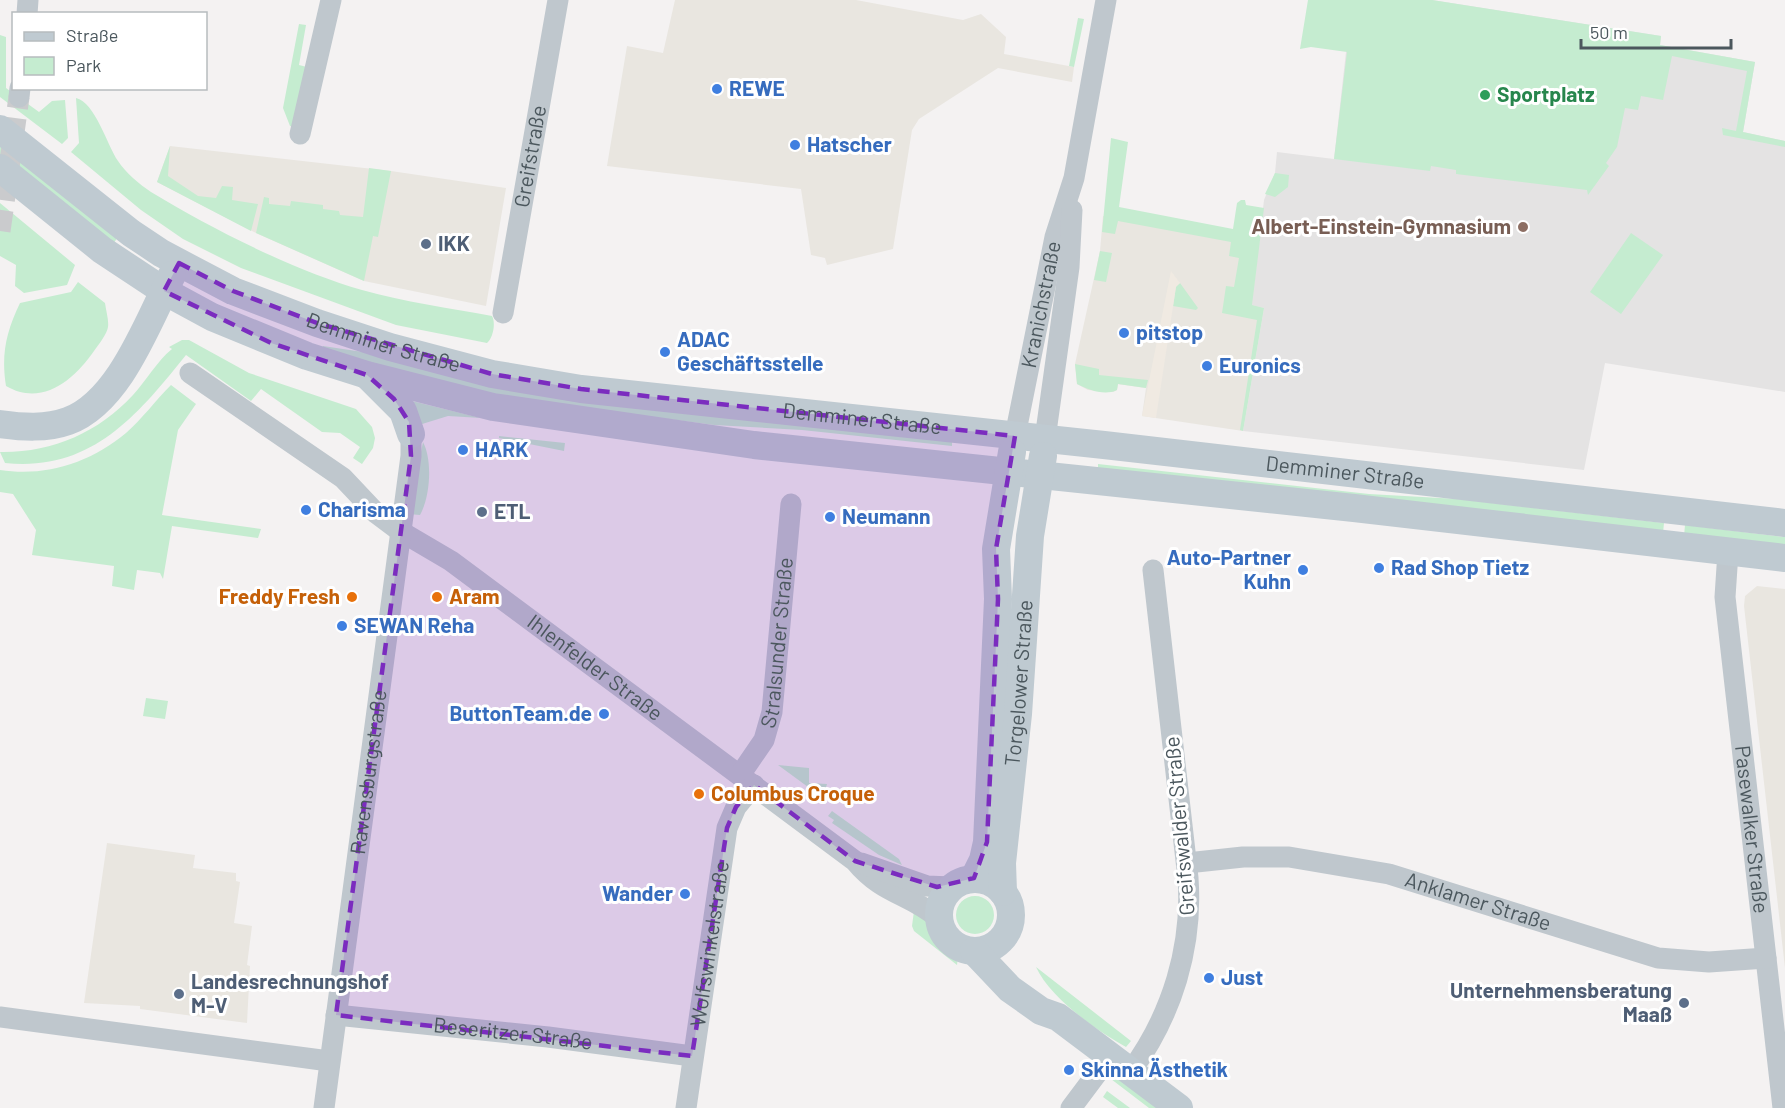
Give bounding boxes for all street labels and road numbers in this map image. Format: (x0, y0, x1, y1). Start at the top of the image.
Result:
street label: Greifstraße (508, 103, 550, 209)
street label: Kranichstraße (1015, 239, 1065, 370)
street label: Demminer Straße (303, 306, 464, 376)
street label: Demminer Straße (782, 397, 943, 439)
street label: Demminer Straße (1265, 450, 1426, 493)
street label: Stralsunder Straße (754, 556, 797, 731)
street label: Torgelower Straße (999, 599, 1037, 767)
street label: Ihlenfelder Straße (523, 608, 668, 725)
street label: Ravensburgstraße (344, 688, 391, 856)
street label: Greifswalder Straße (1158, 736, 1199, 917)
street label: Pasewalker Straße (1731, 744, 1775, 915)
street label: Wolfswinkelstraße (684, 859, 733, 1028)
street label: Anklamer Straße (1402, 866, 1555, 935)
street label: Beseritzer Straße (432, 1011, 594, 1054)

